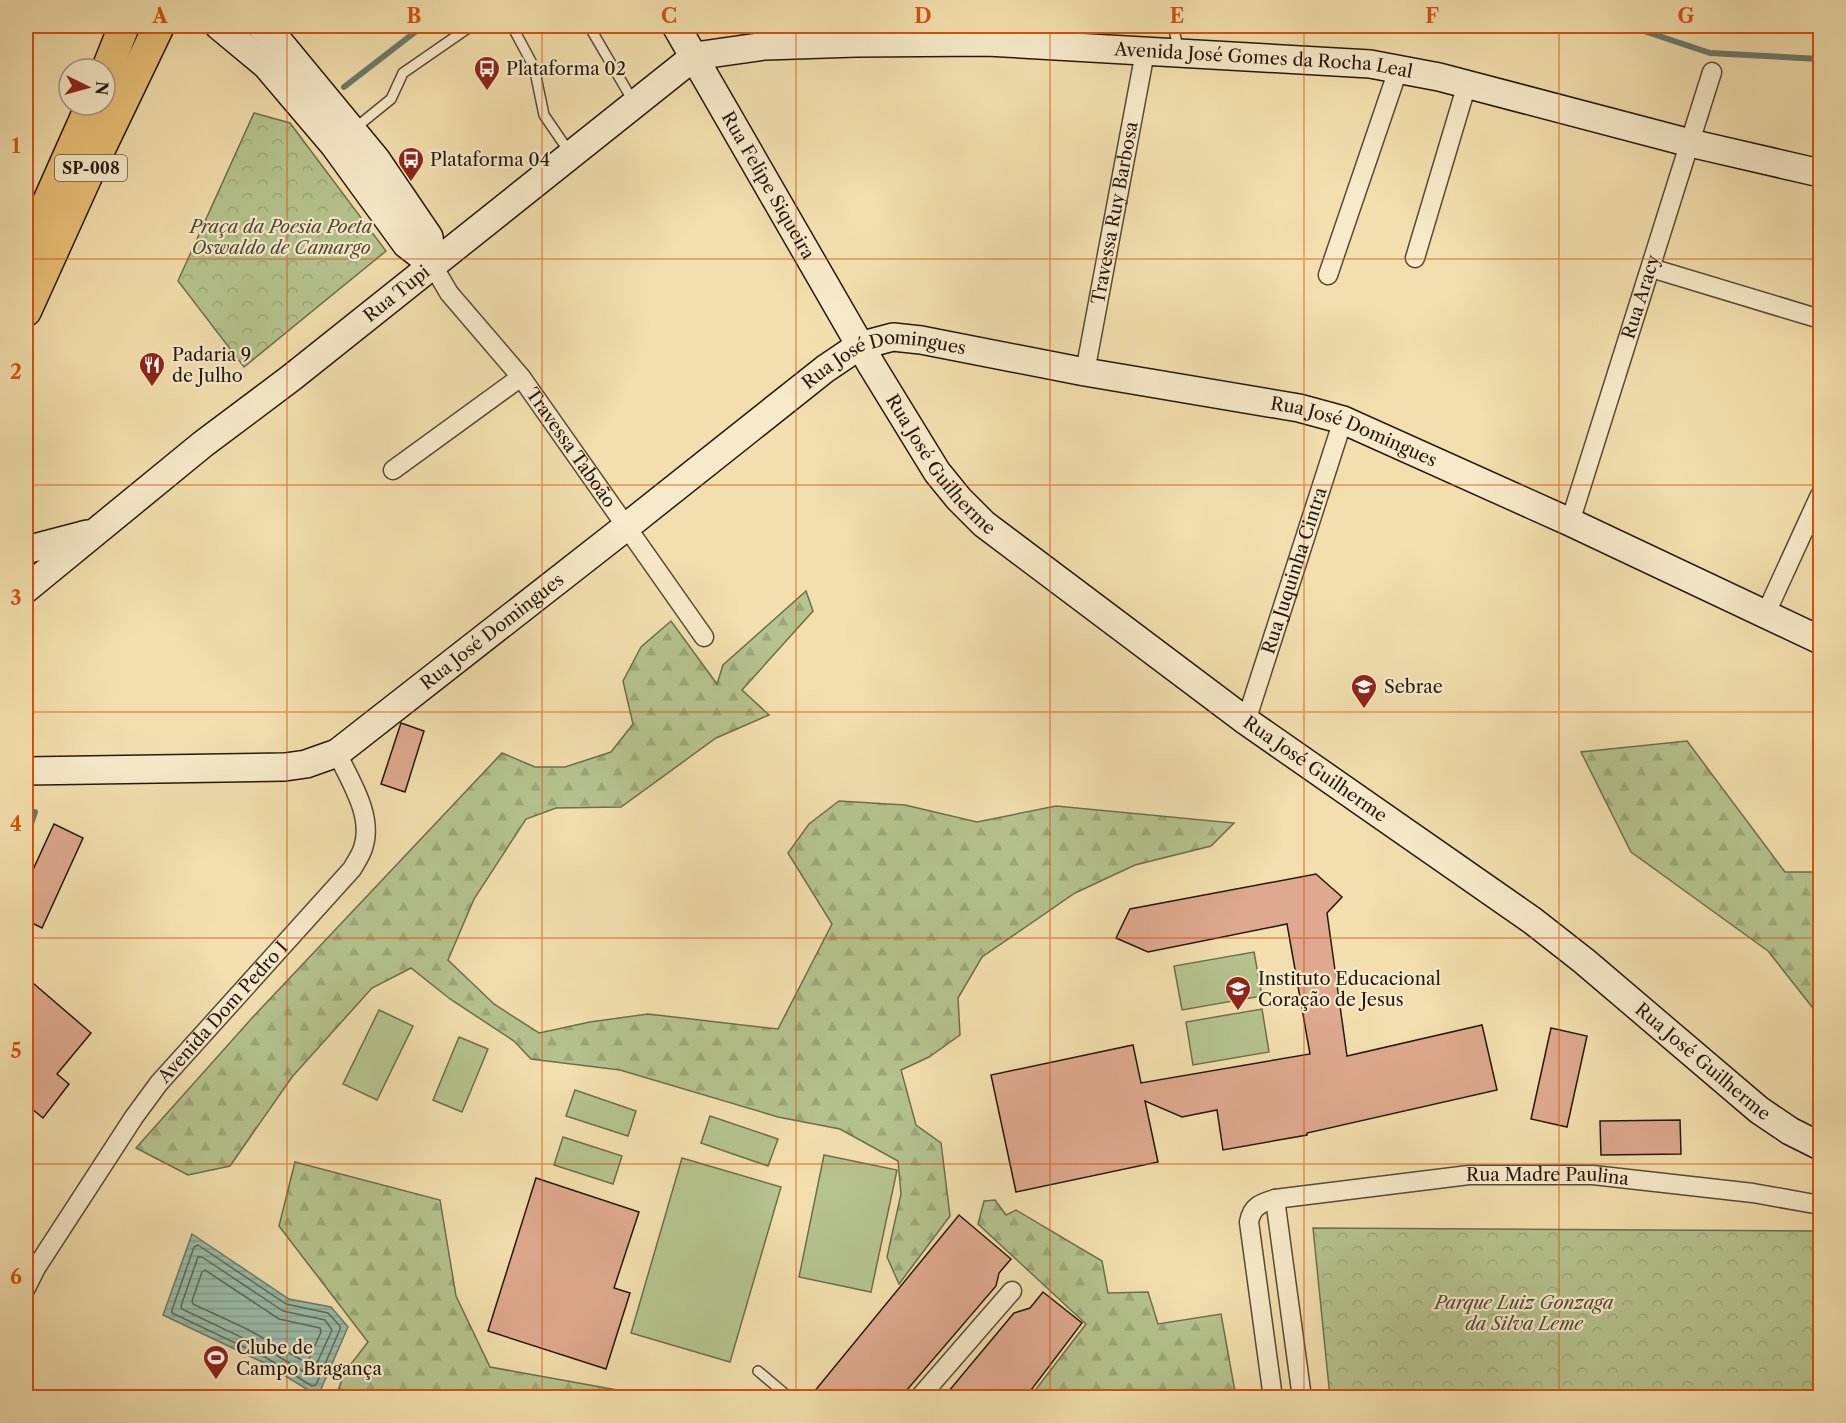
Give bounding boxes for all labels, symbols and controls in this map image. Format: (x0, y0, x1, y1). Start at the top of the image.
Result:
text: A (151, 4, 168, 28)
text: B (407, 4, 422, 28)
text: C (661, 4, 677, 28)
text: D (914, 4, 932, 28)
text: E (1170, 4, 1184, 28)
text: F (1425, 4, 1439, 28)
text: G (1678, 4, 1695, 28)
street label: Avenida José Gomes da Rocha Leal (1113, 38, 1414, 83)
bus stop icon: Plataforma 02 (472, 54, 502, 92)
north arrow (57, 57, 117, 117)
place label: Plataforma 02 (506, 58, 626, 80)
text: N (91, 81, 113, 96)
street label: Rua Felipe Siqueira (717, 108, 819, 264)
street label: Travessa Ruy Barbosa (1087, 119, 1143, 306)
text: 1 (12, 134, 21, 158)
bus stop icon: Plataforma 04 (396, 145, 426, 183)
place label: Plataforma 04 (430, 149, 550, 171)
road number: SP-008 (55, 155, 127, 181)
park label: Praça da Poesia Poeta Oswaldo de Camargo (188, 216, 373, 259)
street label: Rua Aracy (1617, 251, 1665, 342)
street label: Rua Tupi (359, 260, 435, 327)
street label: Rua José Domingues (798, 326, 968, 394)
place label: Padaria 9 de Julho (172, 344, 251, 387)
restaurant icon: Padaria 9 de Julho (137, 350, 167, 388)
text: 2 (10, 360, 22, 384)
street label: Travessa Taboão (521, 384, 621, 512)
street label: Rua José Guilherme (881, 390, 1000, 540)
street label: Rua José Domingues (1269, 392, 1440, 472)
street label: Rua Juquinha Cintra (1257, 484, 1332, 657)
street label: Rua José Domingues (416, 569, 568, 695)
text: 3 (10, 586, 22, 610)
school or university icon: Sebrae (1349, 672, 1379, 710)
place label: Sebrae (1384, 676, 1443, 698)
street label: Rua José Guilherme (1239, 711, 1391, 827)
text: 4 (10, 812, 22, 836)
street label: Avenida Dom Pedro I (153, 937, 292, 1088)
place label: Instituto Educacional Coração de Jesus (1258, 968, 1441, 1011)
school or university icon: Instituto Educacional Coração de Jesus (1223, 974, 1253, 1012)
street label: Rua José Guilherme (1630, 998, 1774, 1125)
text: 5 (10, 1039, 22, 1063)
street label: Rua Madre Paulina (1466, 1164, 1631, 1190)
text: 6 (10, 1265, 22, 1289)
park label: Parque Luiz Gonzaga da Silva Leme (1433, 1292, 1614, 1335)
place label: Clube de Campo Bragança (236, 1337, 382, 1380)
sports icon: Clube de Campo Bragança (201, 1343, 231, 1381)

